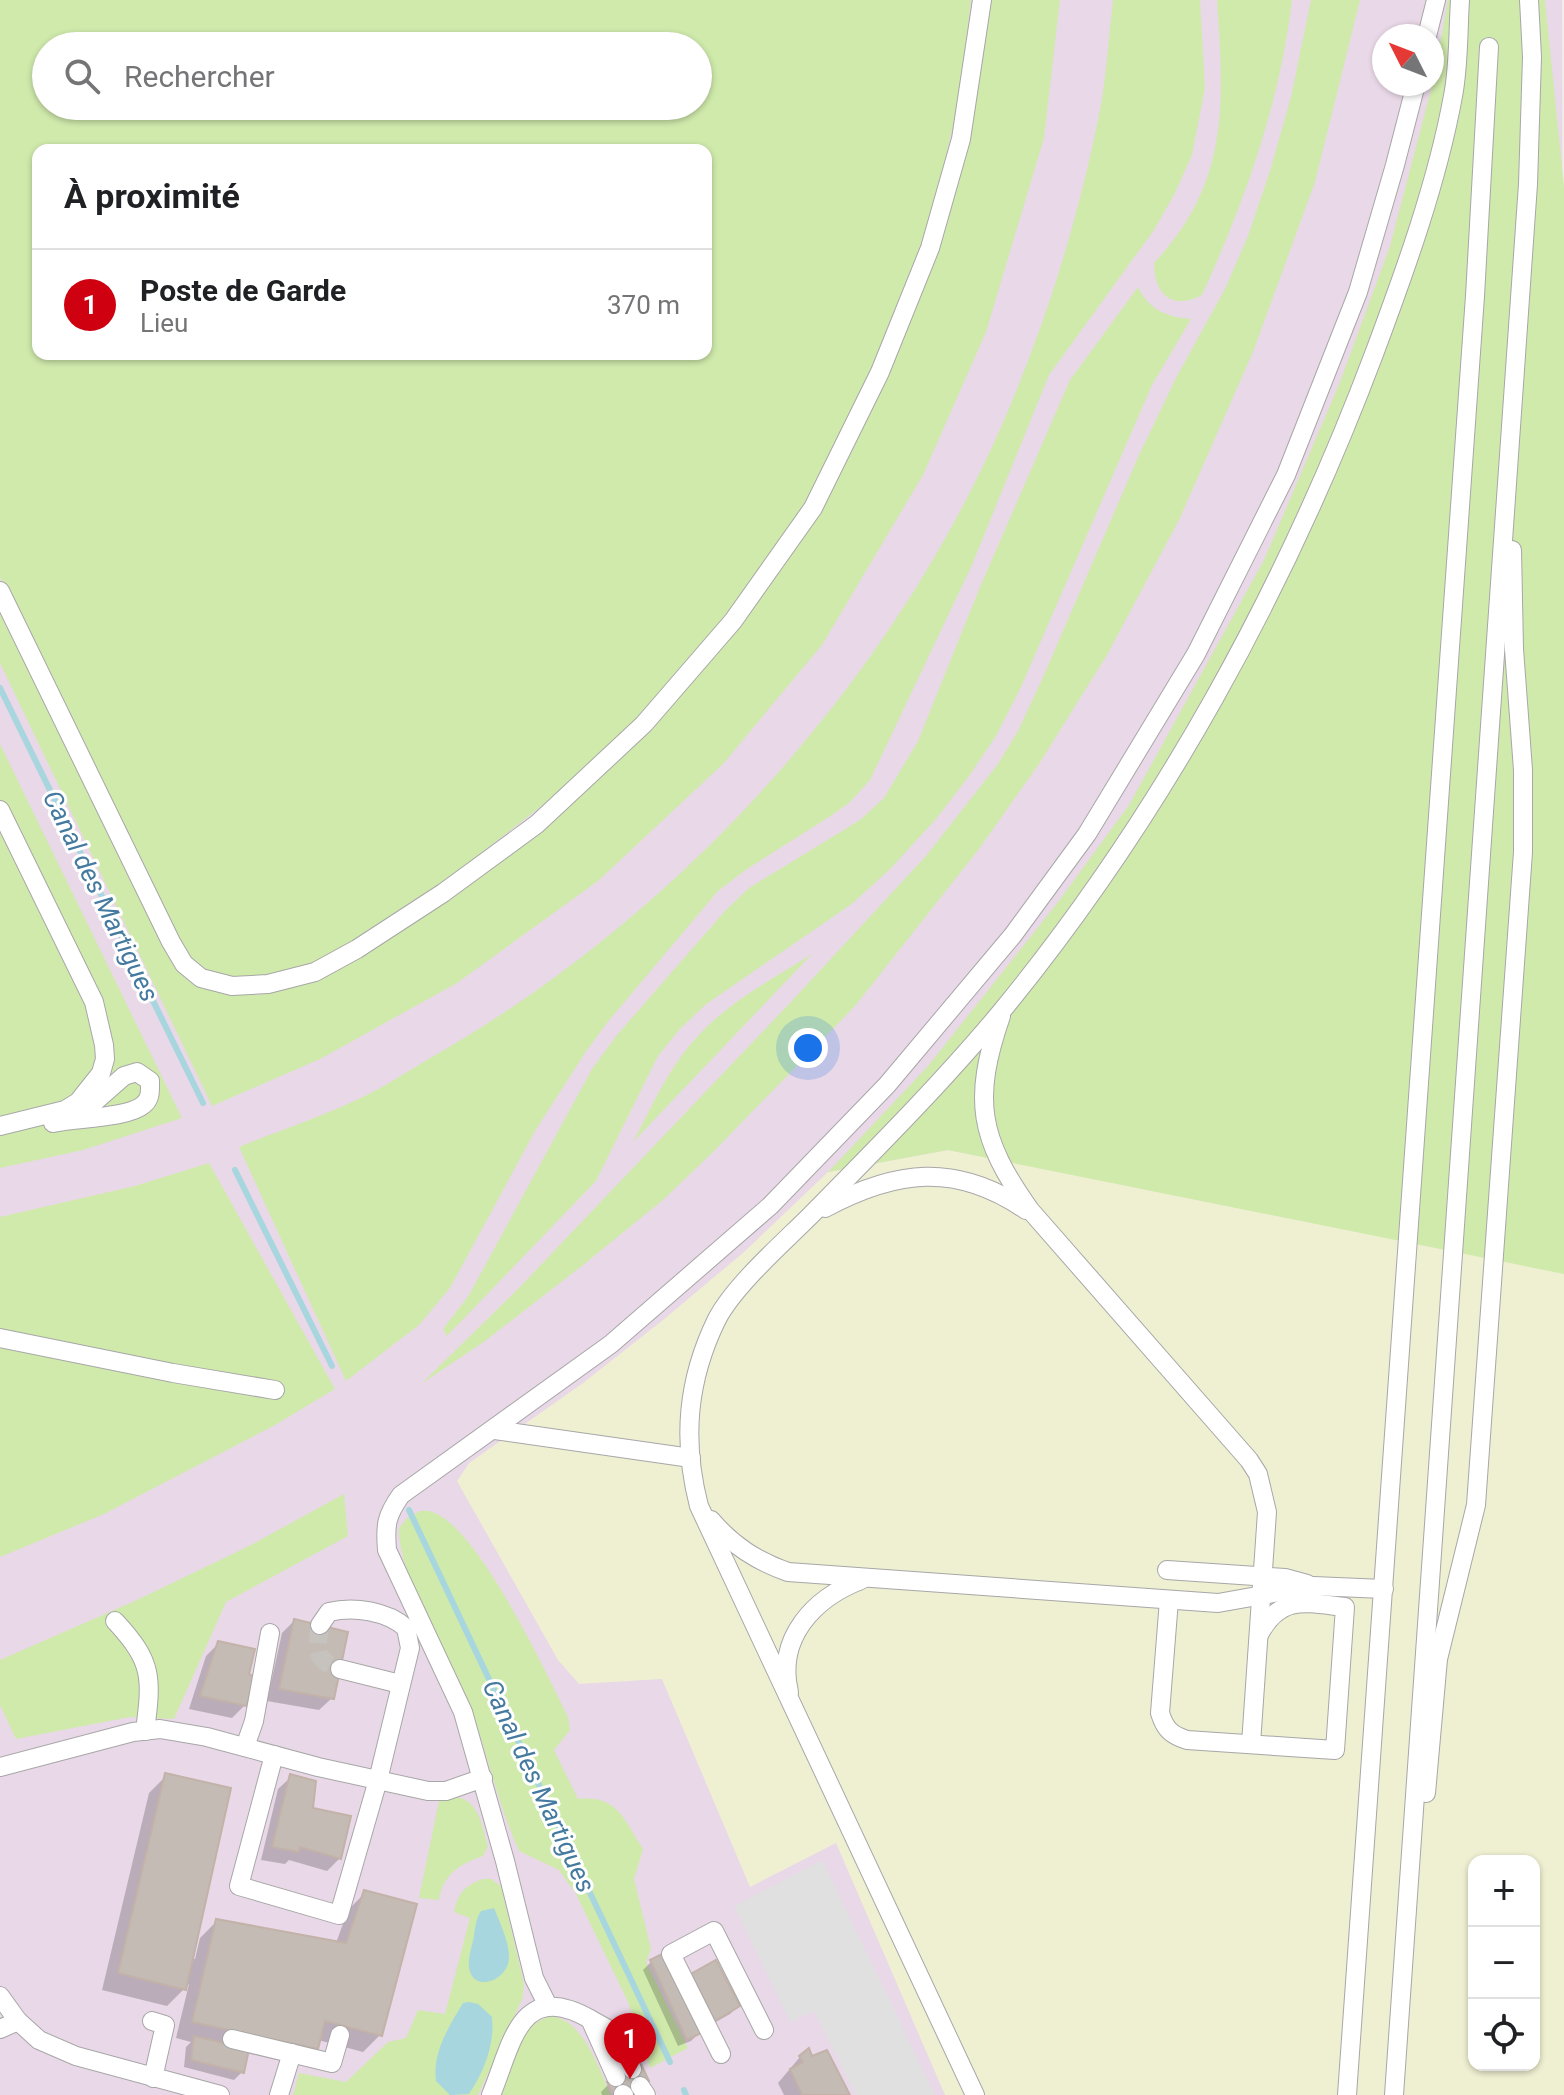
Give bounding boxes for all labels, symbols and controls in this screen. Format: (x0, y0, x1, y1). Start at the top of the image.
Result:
north arrow (1372, 24, 1444, 96)
search box (32, 32, 712, 120)
icon: search (60, 54, 104, 98)
text: Rechercher (124, 59, 275, 94)
text: À proximité (64, 176, 240, 216)
text: Poste de Garde (140, 273, 346, 308)
text: 1 (83, 290, 97, 320)
text: 370 m (607, 290, 680, 320)
text: Lieu (140, 308, 188, 338)
water label: Canal des Martigues (37, 786, 165, 1006)
your location (788, 1028, 828, 1068)
water label: Canal des Martigues (477, 1675, 601, 1897)
map controls (1468, 1855, 1540, 2071)
button: + (1468, 1855, 1540, 1927)
button: − (1468, 1927, 1540, 1999)
button: locate (1468, 1999, 1540, 2071)
pin: 1 (604, 2013, 656, 2079)

